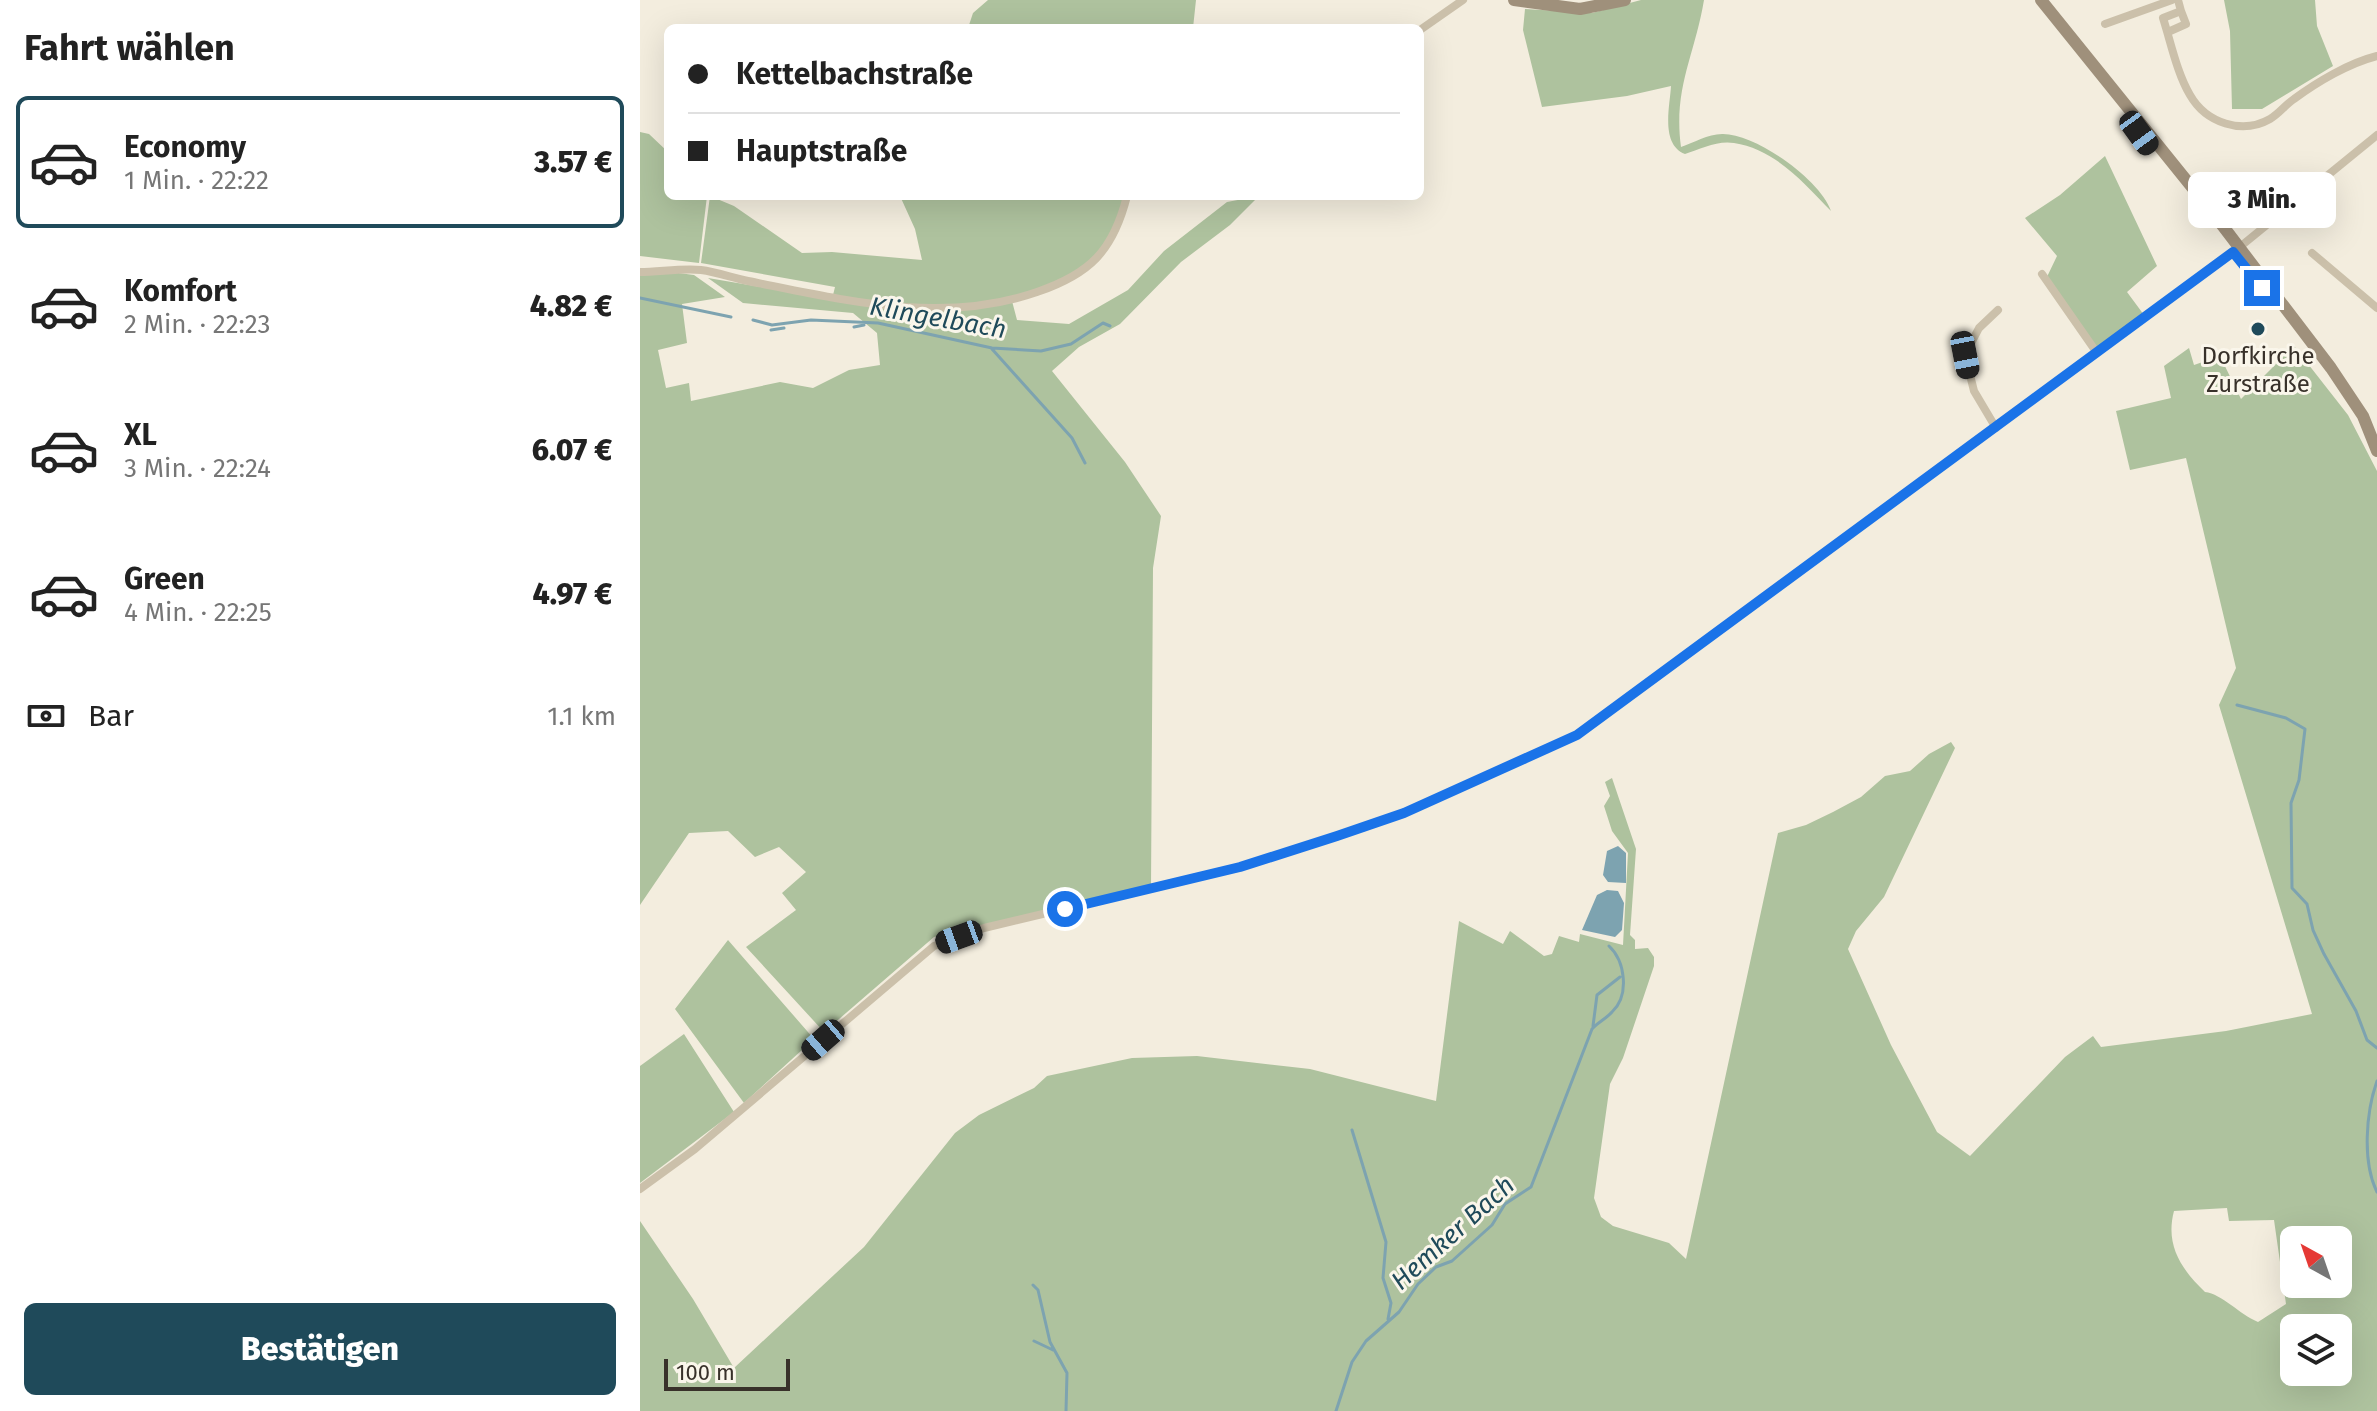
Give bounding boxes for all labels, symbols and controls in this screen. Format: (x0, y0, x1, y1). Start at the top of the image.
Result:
text: Fahrt wählen (24, 26, 235, 70)
text: Kettelbachstraße (736, 56, 973, 92)
car (2115, 107, 2163, 159)
icon: car (28, 126, 100, 198)
text: Economy (124, 129, 246, 165)
text: Hauptstraße (736, 133, 907, 169)
text: 3.57 € (534, 144, 612, 180)
text: 1 Min. · 22:22 (124, 165, 269, 196)
callout: 3 Min. (2188, 172, 2336, 228)
text: 3 Min. (2228, 184, 2296, 215)
icon: car (28, 270, 100, 342)
route end (2244, 270, 2280, 306)
text: Komfort (124, 273, 237, 309)
text: 4.82 € (530, 288, 612, 324)
water label: Klingelbach (867, 291, 1009, 345)
text: 2 Min. · 22:23 (124, 309, 271, 340)
marker: Dorfkirche Zurstraße (2249, 320, 2267, 338)
car (1949, 329, 1981, 381)
place label: Dorfkirche Zurstraße (2202, 342, 2315, 398)
icon: car (28, 414, 100, 486)
text: XL (124, 417, 157, 453)
text: 6.07 € (532, 432, 612, 468)
text: 3 Min. · 22:24 (124, 453, 271, 484)
icon: car (28, 558, 100, 630)
text: Green (124, 561, 205, 597)
text: 4.97 € (532, 576, 612, 612)
text: 4 Min. · 22:25 (124, 597, 272, 628)
icon: cash (24, 694, 68, 738)
text: Bar (88, 698, 134, 734)
text: 1.1 km (547, 701, 616, 732)
route start (1047, 891, 1083, 927)
car (932, 918, 986, 956)
car (797, 1015, 849, 1065)
water label: Hemker Bach (1385, 1170, 1521, 1296)
north arrow (2280, 1226, 2352, 1298)
map controls (2280, 1226, 2352, 1386)
button: Bestätigen (24, 1303, 616, 1395)
button: layers (2280, 1314, 2352, 1386)
scale bar (664, 1355, 790, 1391)
text: 100 m (676, 1359, 735, 1386)

